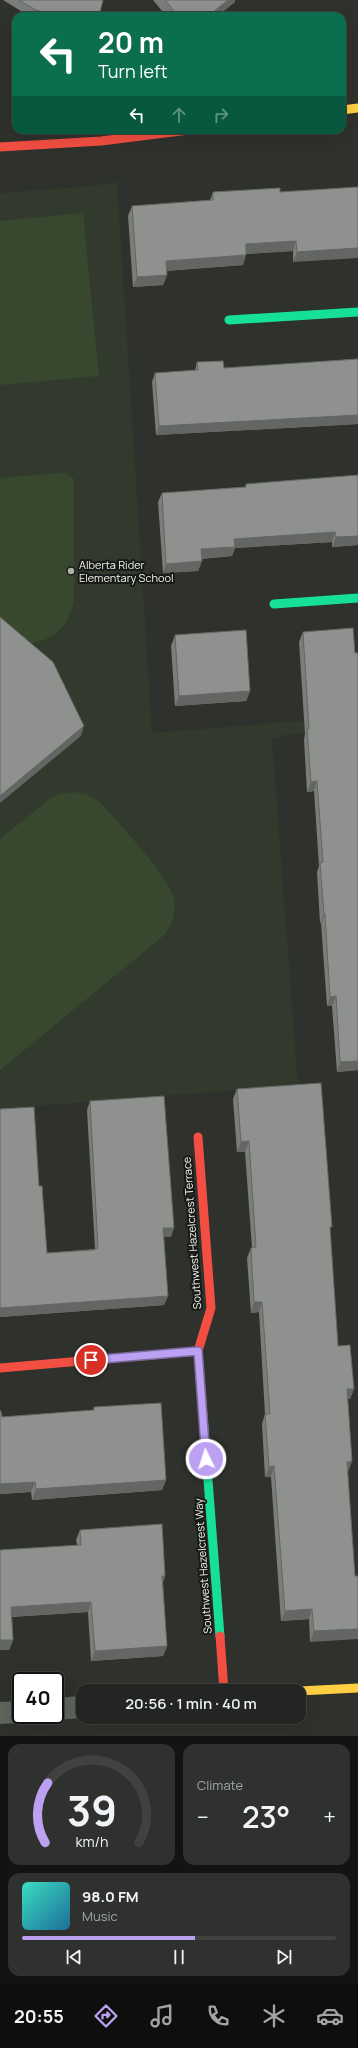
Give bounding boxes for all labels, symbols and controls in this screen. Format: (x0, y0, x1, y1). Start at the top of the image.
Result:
text: 20 m (98, 23, 164, 61)
icon: left (32, 28, 84, 80)
text: Turn left (98, 59, 168, 83)
icon: left (126, 104, 148, 126)
icon: ahead (168, 104, 190, 126)
icon: right (210, 104, 232, 126)
place label: Alberta Rider Elementary School (79, 557, 174, 585)
marker: Alberta Rider Elementary School (66, 566, 76, 576)
street label: Southwest Hazelcrest Terrace (179, 1156, 204, 1310)
pin (74, 1343, 108, 1377)
icon: arrive (80, 1349, 102, 1371)
position arrow (185, 1438, 227, 1480)
street label: Southwest Hazelcrest Way (190, 1498, 215, 1634)
speed limit sign: 40 (12, 1672, 64, 1724)
text: 20:56 · 1 min · 40 m (125, 1693, 257, 1714)
text: Climate (197, 1776, 243, 1794)
text: 39 (66, 1781, 117, 1837)
text: 23° (242, 1796, 290, 1837)
text: − (197, 1802, 209, 1832)
text: + (323, 1802, 336, 1832)
text: km/h (75, 1831, 108, 1850)
text: 98.0 FM (82, 1886, 139, 1907)
text: Music (82, 1907, 118, 1925)
icon: previous (63, 1946, 85, 1968)
icon: pause (168, 1946, 190, 1968)
icon: next (273, 1946, 295, 1968)
icon: directions (92, 2002, 120, 2030)
icon: music (148, 2002, 176, 2030)
icon: phone (204, 2002, 232, 2030)
icon: climate (260, 2002, 288, 2030)
icon: car (316, 2002, 344, 2030)
text: 20:55 (14, 2004, 64, 2028)

